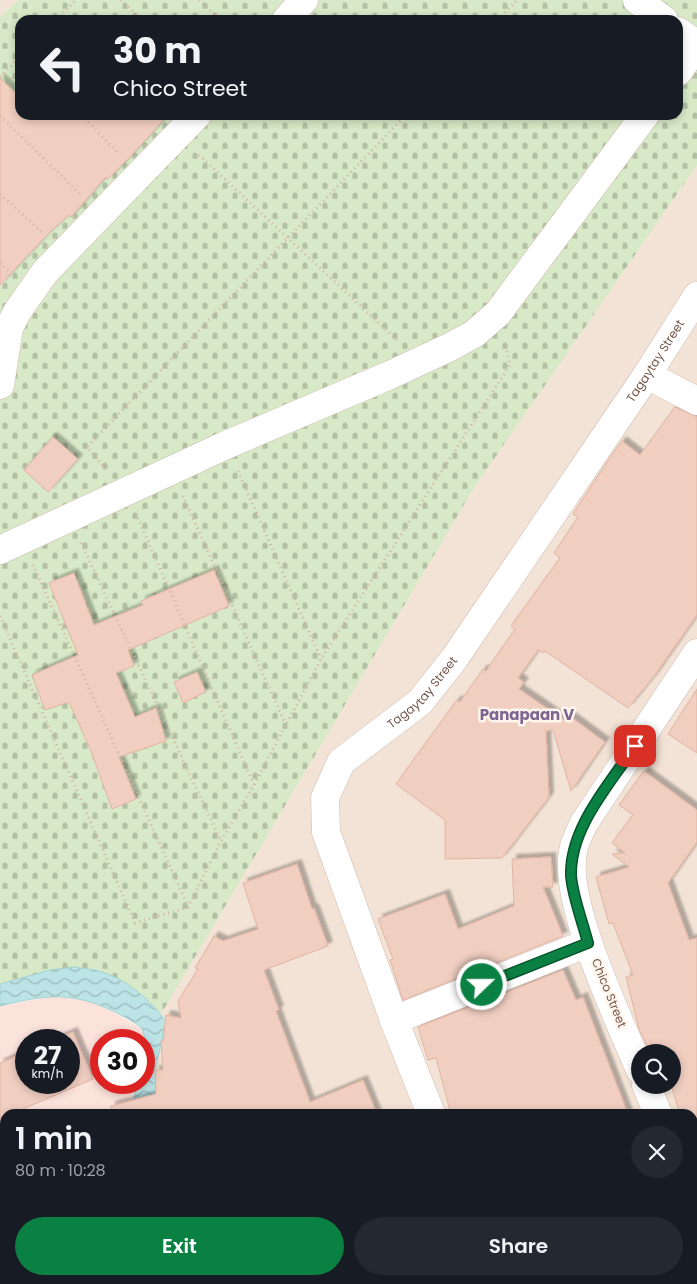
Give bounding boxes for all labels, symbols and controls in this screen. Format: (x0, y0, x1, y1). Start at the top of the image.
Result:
text: 30 m (113, 26, 201, 75)
icon: left (30, 35, 95, 100)
text: Chico Street (113, 73, 247, 104)
street label: Tagaytay Street (622, 316, 688, 405)
street label: Tagaytay Street (383, 652, 461, 732)
district label: Panapaan V (480, 704, 574, 725)
pin (614, 725, 656, 767)
icon: arrive (621, 732, 649, 760)
street label: Chico Street (588, 956, 631, 1030)
position arrow (455, 958, 507, 1010)
speed limit sign: 30 (90, 1029, 155, 1094)
text: 27 (34, 1038, 61, 1073)
map controls (631, 1044, 681, 1094)
button: search (631, 1044, 681, 1094)
text: km/h (32, 1065, 63, 1082)
text: 1 min (15, 1117, 93, 1160)
button: close (631, 1126, 683, 1178)
text: 80 m · 10:28 (15, 1159, 106, 1182)
button: Exit (15, 1217, 344, 1275)
button: Share (354, 1217, 683, 1275)

